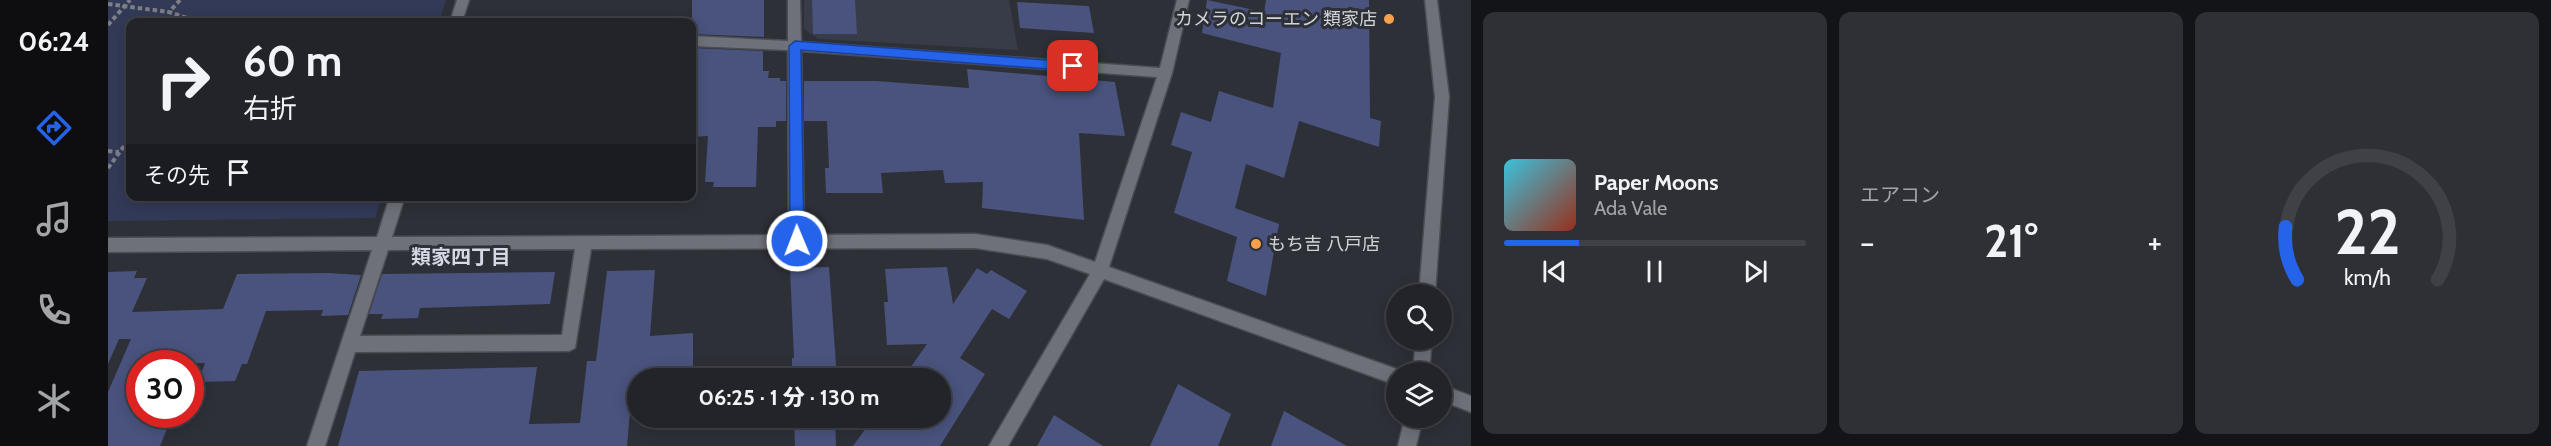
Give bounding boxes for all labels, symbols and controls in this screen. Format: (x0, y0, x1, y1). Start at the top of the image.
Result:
place label: カメラのコーエン 類家店 (1175, 8, 1377, 30)
marker: カメラのコーエン 類家店 (1382, 12, 1396, 26)
text: 06:24 (18, 25, 90, 58)
text: 60 m (243, 35, 342, 87)
pin (1047, 40, 1098, 91)
icon: right (144, 42, 222, 120)
icon: arrive (1056, 49, 1089, 82)
text: 右折 (243, 92, 297, 125)
icon: directions (33, 107, 75, 149)
icon: arrive (222, 156, 255, 189)
text: その先 (144, 162, 210, 189)
text: Paper Moons (1594, 169, 1718, 196)
text: エアコン (1860, 183, 1940, 207)
text: 22 (2334, 194, 2400, 270)
text: Ada Vale (1594, 196, 1667, 220)
icon: music (33, 198, 75, 240)
position arrow (765, 209, 829, 273)
text: 21° (1984, 214, 2038, 268)
text: − (1860, 222, 1875, 262)
text: + (2147, 222, 2162, 262)
place label: もち吉 八戸店 (1268, 233, 1380, 255)
marker: もち吉 八戸店 (1249, 237, 1263, 251)
district label: 類家四丁目 (411, 245, 511, 269)
icon: previous (1538, 255, 1571, 288)
icon: pause (1638, 255, 1671, 288)
icon: next (1739, 255, 1772, 288)
text: km/h (2344, 264, 2390, 290)
map controls (1386, 284, 1452, 428)
button: search (1386, 284, 1452, 350)
icon: phone (33, 289, 75, 331)
speed limit sign: 30 (126, 350, 204, 428)
button: layers (1386, 362, 1452, 428)
icon: climate (33, 380, 75, 422)
text: 06:25 · 1 分 · 130 m (699, 384, 879, 411)

